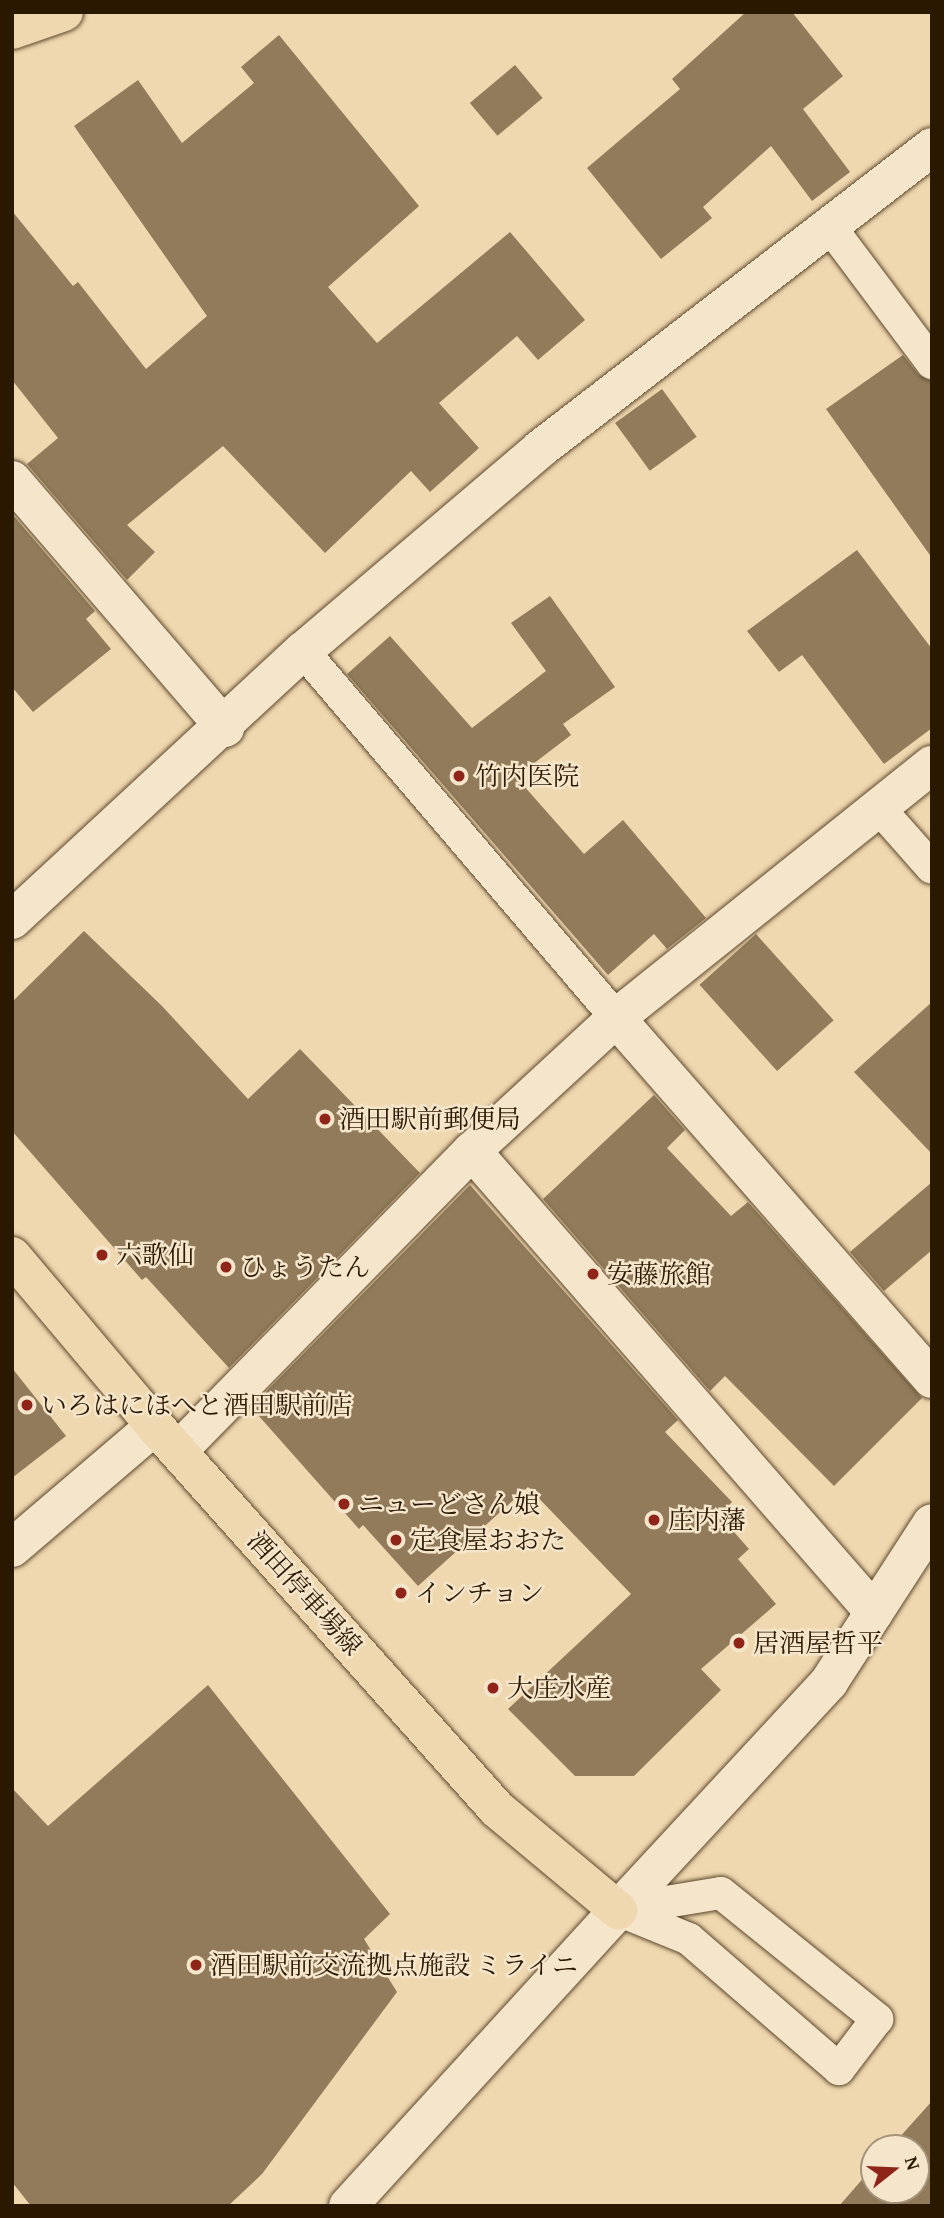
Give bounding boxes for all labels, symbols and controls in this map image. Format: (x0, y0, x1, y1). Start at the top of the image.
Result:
place label: 竹内医院 (475, 760, 579, 792)
marker: 竹内医院 (449, 766, 469, 786)
place label: 酒田駅前郵便局 (339, 1103, 521, 1135)
marker: 酒田駅前郵便局 (317, 1111, 333, 1127)
place label: 六歌仙 (116, 1239, 194, 1271)
marker: 六歌仙 (94, 1247, 110, 1263)
place label: ひょうたん (240, 1251, 370, 1283)
place label: 安藤旅館 (607, 1258, 711, 1290)
marker: ひょうたん (218, 1259, 234, 1275)
marker: 安藤旅館 (585, 1266, 601, 1282)
place label: いろはにほへと酒田駅前店 (41, 1389, 353, 1421)
marker: いろはにほへと酒田駅前店 (19, 1397, 35, 1413)
place label: ニューどさん娘 (358, 1488, 540, 1520)
marker: ニューどさん娘 (336, 1496, 352, 1512)
place label: 庄内藩 (668, 1504, 746, 1536)
marker: 庄内藩 (646, 1512, 662, 1528)
place label: 定食屋おおた (410, 1524, 566, 1556)
street label: 酒田停車場線 (241, 1525, 369, 1661)
marker: 定食屋おおた (388, 1532, 404, 1548)
place label: インチョン (415, 1577, 545, 1609)
marker: インチョン (393, 1585, 409, 1601)
place label: 居酒屋哲平 (753, 1627, 883, 1659)
marker: 居酒屋哲平 (731, 1635, 747, 1651)
place label: 大庄水産 (507, 1672, 611, 1704)
marker: 大庄水産 (485, 1680, 501, 1696)
place label: 酒田駅前交流拠点施設 ミライニ (210, 1949, 580, 1981)
marker: 酒田駅前交流拠点施設 ミライニ (188, 1957, 204, 1973)
north arrow (860, 2134, 930, 2204)
text: N (898, 2153, 928, 2173)

